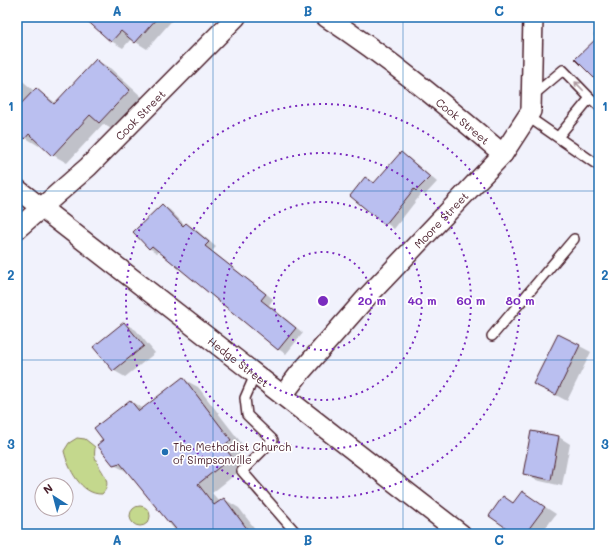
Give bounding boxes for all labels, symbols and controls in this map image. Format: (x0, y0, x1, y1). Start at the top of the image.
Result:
text: A (112, 2, 122, 19)
text: B (304, 2, 313, 19)
text: C (494, 2, 504, 19)
one-way arrow (574, 81, 584, 91)
street label: Cook Street (112, 86, 168, 143)
street label: Cook Street (433, 94, 493, 147)
text: 1 (8, 97, 14, 114)
text: 1 (602, 97, 608, 114)
street label: Moore Street (410, 188, 471, 251)
text: 2 (7, 266, 15, 283)
text: 2 (601, 266, 609, 283)
text: 20 m (358, 292, 386, 308)
text: 40 m (407, 292, 437, 308)
text: 60 m (457, 292, 485, 308)
text: 80 m (505, 292, 535, 308)
centre of rings (316, 294, 330, 308)
street label: Hedge Street (205, 333, 273, 390)
text: 3 (7, 435, 15, 452)
text: 3 (601, 435, 609, 452)
place label: The Methodist Church of Simpsonville (173, 439, 291, 467)
marker: The Methodist Church of Simpsonville (160, 447, 170, 457)
north arrow (34, 477, 74, 517)
text: N (40, 480, 56, 497)
text: A (112, 531, 122, 548)
text: B (304, 531, 313, 548)
text: C (494, 531, 504, 548)

